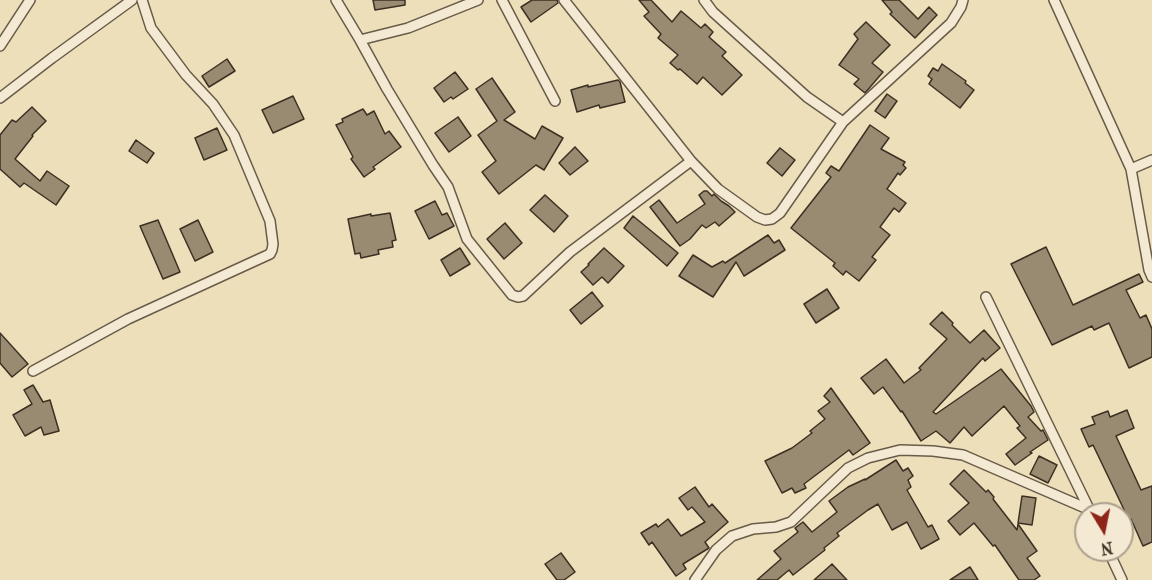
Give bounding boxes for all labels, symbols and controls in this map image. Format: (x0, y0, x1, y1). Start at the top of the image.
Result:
north arrow (1074, 502, 1134, 562)
text: N (1099, 538, 1115, 559)

